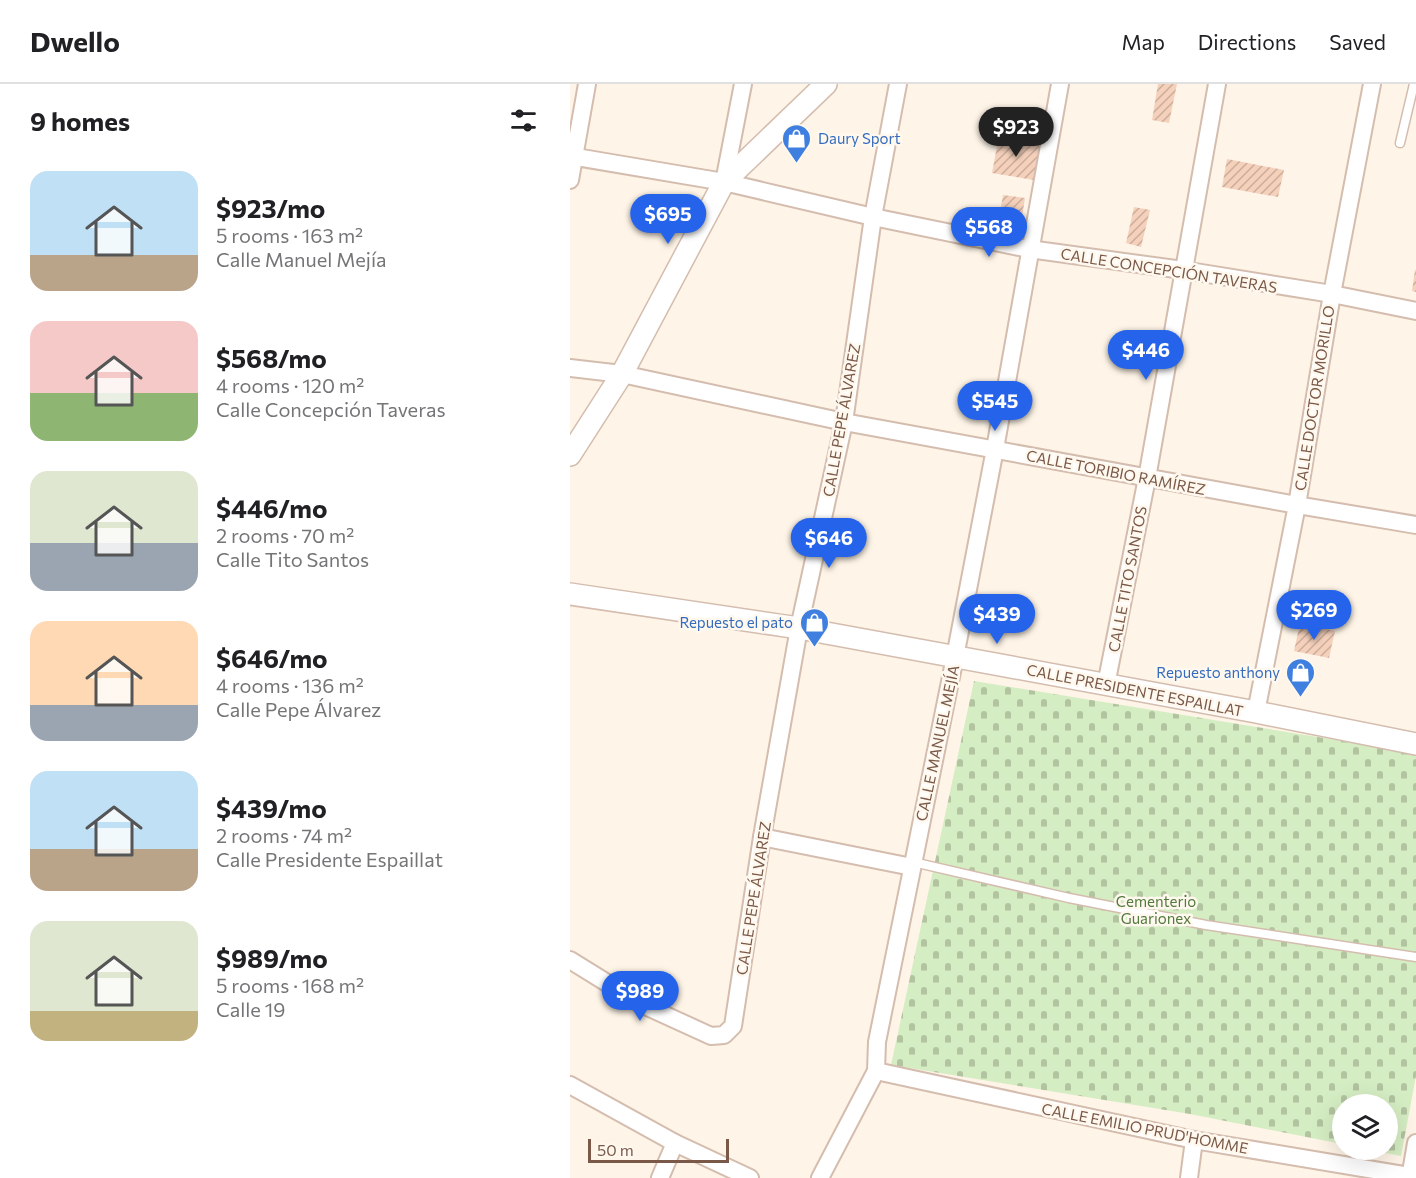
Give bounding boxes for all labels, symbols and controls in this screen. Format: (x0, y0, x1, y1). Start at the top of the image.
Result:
text: Dwello (30, 24, 120, 58)
text: Map (1122, 29, 1165, 54)
text: Directions (1198, 29, 1296, 54)
text: Saved (1329, 29, 1386, 54)
icon: filters (507, 104, 540, 137)
text: 9 homes (30, 105, 130, 136)
pin: $923 (980, 107, 1052, 158)
text: $923 (993, 114, 1039, 138)
shop icon: Daury Sport (781, 122, 813, 164)
place label: Daury Sport (818, 129, 901, 147)
text: $923/mo (216, 192, 325, 223)
pin: $695 (632, 194, 704, 245)
icon: home (78, 195, 150, 267)
text: $695 (644, 201, 692, 225)
pin: $568 (953, 207, 1025, 258)
text: $568 (965, 214, 1013, 238)
text: 5 rooms · 163 m² (216, 223, 363, 247)
street label: CALLE CONCEPCIÓN TAVERAS (1060, 243, 1279, 296)
text: Calle Manuel Mejía (216, 247, 387, 271)
street label: CALLE DOCTOR MORILLO (1290, 304, 1338, 492)
pin: $446 (1110, 330, 1182, 381)
text: $446 (1122, 337, 1170, 361)
text: $568/mo (216, 342, 327, 373)
street label: CALLE PEPE ÁLVAREZ (818, 342, 863, 498)
icon: home (78, 345, 150, 417)
text: 4 rooms · 120 m² (216, 373, 364, 397)
pin: $545 (959, 381, 1031, 432)
text: $545 (971, 388, 1019, 412)
text: Calle Concepción Taveras (216, 397, 445, 421)
street label: CALLE TORIBIO RAMÍREZ (1025, 445, 1207, 498)
text: $446/mo (216, 492, 328, 523)
icon: home (78, 495, 150, 567)
street label: CALLE TITO SANTOS (1104, 504, 1150, 654)
pin: $646 (793, 518, 865, 569)
text: 2 rooms · 70 m² (216, 523, 354, 547)
text: $646 (805, 525, 853, 549)
text: Calle Tito Santos (216, 547, 369, 571)
pin: $269 (1278, 590, 1350, 641)
pin: $439 (961, 594, 1033, 645)
text: $269 (1290, 597, 1338, 621)
text: $439 (973, 601, 1021, 625)
shop icon: Repuesto el pato (798, 606, 830, 648)
place label: Repuesto el pato (679, 613, 793, 631)
text: $646/mo (216, 642, 328, 673)
icon: home (78, 645, 150, 717)
shop icon: Repuesto anthony (1285, 656, 1317, 698)
street label: CALLE PRESIDENTE ESPAILLAT (1025, 660, 1245, 720)
street label: CALLE MANUEL MEJÍA (911, 663, 962, 823)
place label: Repuesto anthony (1156, 663, 1280, 681)
text: 4 rooms · 136 m² (216, 673, 364, 697)
text: Calle Pepe Álvarez (216, 697, 381, 721)
text: $439/mo (216, 792, 327, 823)
icon: home (78, 795, 150, 867)
street label: CALLE PEPE ÁLVAREZ (731, 820, 774, 976)
text: 2 rooms · 74 m² (216, 823, 352, 847)
text: Calle Presidente Espaillat (216, 847, 443, 871)
park label: Cementerio Guarionex (1116, 892, 1196, 927)
text: $989/mo (216, 942, 328, 973)
icon: home (78, 945, 150, 1017)
pin: $989 (604, 971, 676, 1022)
text: 5 rooms · 168 m² (216, 973, 364, 997)
text: $989 (616, 978, 664, 1002)
text: Calle 19 (216, 997, 285, 1021)
map controls (1332, 1094, 1398, 1160)
button: layers (1332, 1094, 1398, 1160)
street label: CALLE EMILIO PRUD'HOMME (1040, 1099, 1250, 1157)
scale bar (588, 1136, 729, 1164)
text: 50 m (597, 1140, 634, 1159)

